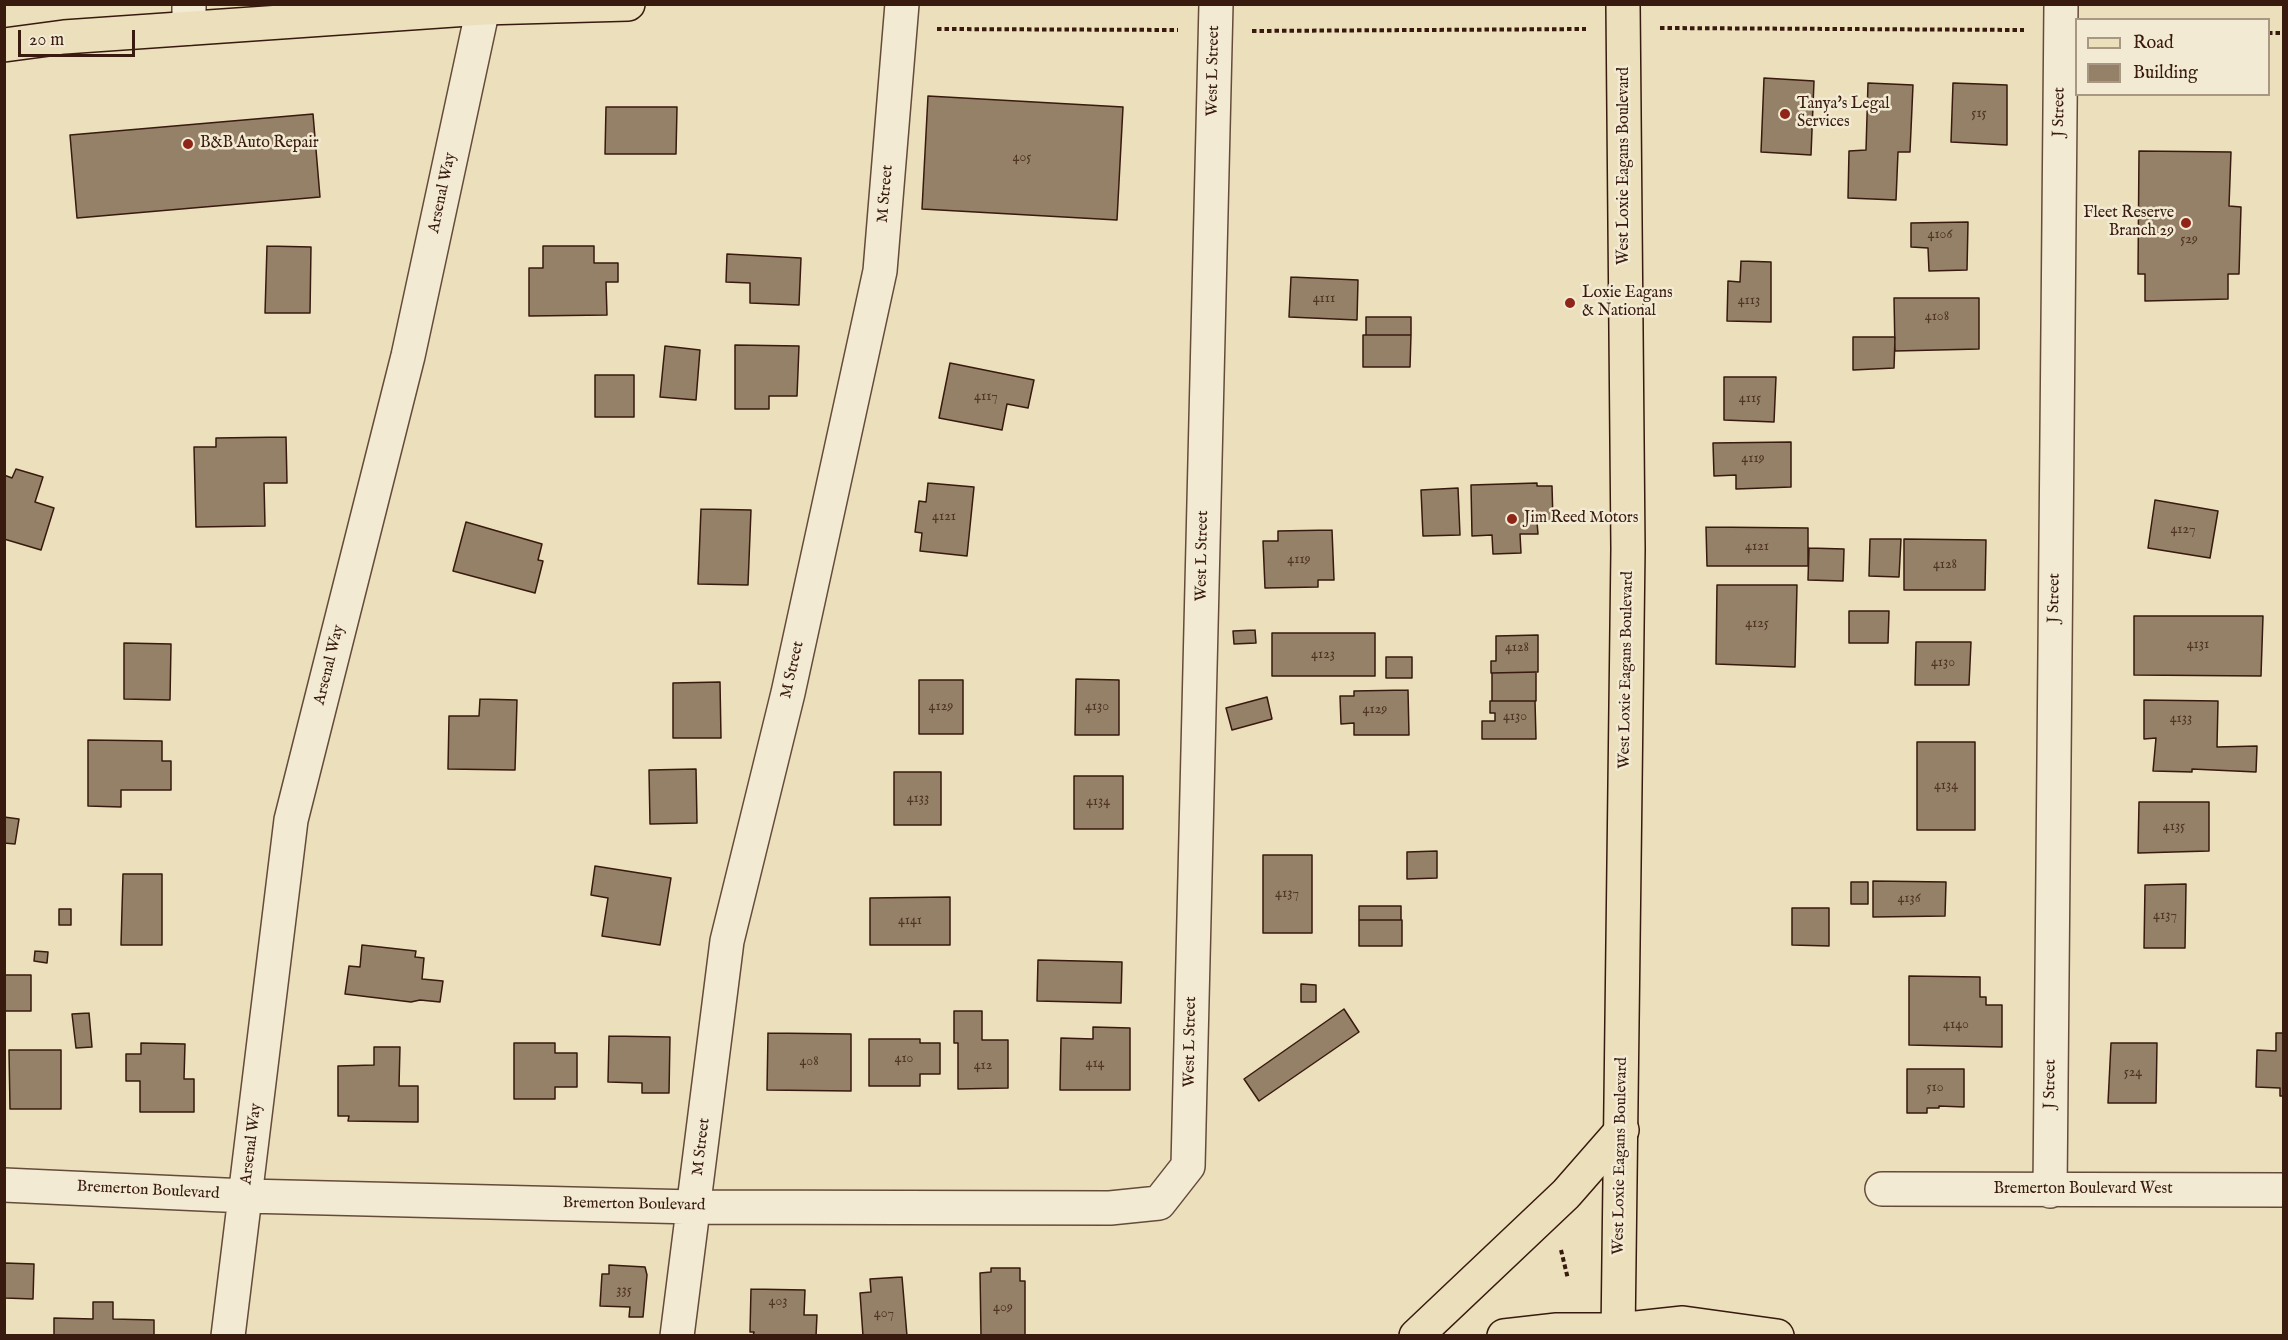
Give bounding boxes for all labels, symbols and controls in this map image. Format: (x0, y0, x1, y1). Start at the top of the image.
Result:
scale bar (21, 18, 138, 56)
legend (2075, 18, 2270, 96)
street label: West L Street (1204, 25, 1224, 117)
text: 20 m (29, 29, 64, 52)
text: Road (2133, 32, 2174, 55)
text: Building (2133, 62, 2198, 85)
street label: West Loxie Eagans Boulevard (1615, 67, 1635, 265)
street label: J Street (2050, 87, 2070, 137)
place label: Tanya's Legal Services (1797, 95, 1890, 133)
house number: 515 (1971, 106, 1987, 122)
marker: Tanya's Legal Services (1778, 107, 1792, 121)
place label: B&B Auto Repair (200, 134, 319, 154)
marker: B&B Auto Repair (181, 137, 195, 151)
house number: 405 (1013, 150, 1031, 166)
street label: Arsenal Way (425, 151, 461, 235)
street label: M Street (874, 164, 898, 224)
place label: Fleet Reserve Branch 29 (2083, 204, 2174, 242)
marker: Fleet Reserve Branch 29 (2179, 216, 2193, 230)
house number: 4106 (1928, 227, 1952, 243)
house number: 529 (2180, 232, 2198, 248)
place label: Loxie Eagans & National (1582, 284, 1673, 322)
house number: 4111 (1313, 291, 1335, 307)
house number: 4113 (1738, 293, 1760, 309)
marker: Loxie Eagans & National (1563, 296, 1577, 310)
house number: 4108 (1925, 309, 1949, 325)
house number: 4117 (974, 389, 998, 405)
house number: 4115 (1739, 391, 1761, 407)
house number: 4119 (1741, 451, 1765, 467)
house number: 4121 (932, 509, 956, 525)
place label: Jim Reed Motors (1524, 509, 1638, 529)
street label: West L Street (1193, 510, 1213, 602)
marker: Jim Reed Motors (1505, 512, 1519, 526)
house number: 4127 (2170, 522, 2196, 538)
house number: 4121 (1745, 539, 1769, 555)
house number: 4119 (1287, 552, 1311, 568)
house number: 4128 (1933, 557, 1957, 573)
street label: West Loxie Eagans Boulevard (1616, 571, 1638, 769)
street label: J Street (2045, 573, 2065, 623)
house number: 4125 (1745, 616, 1769, 632)
street label: Arsenal Way (311, 623, 349, 707)
house number: 4131 (2187, 637, 2209, 653)
street label: M Street (777, 639, 809, 701)
house number: 4128 (1505, 640, 1529, 656)
house number: 4123 (1311, 647, 1335, 663)
house number: 4130 (1931, 655, 1955, 671)
house number: 4129 (929, 699, 953, 715)
house number: 4130 (1085, 699, 1109, 715)
house number: 4129 (1363, 702, 1387, 718)
house number: 4130 (1503, 709, 1527, 725)
house number: 4133 (2170, 711, 2192, 727)
house number: 4134 (1934, 778, 1958, 794)
house number: 4133 (907, 791, 929, 807)
house number: 4134 (1086, 794, 1110, 810)
house number: 4135 (2163, 819, 2185, 835)
house number: 4137 (1275, 886, 1299, 902)
house number: 4136 (1897, 891, 1921, 907)
house number: 4137 (2153, 908, 2177, 924)
house number: 4141 (898, 913, 922, 929)
street label: West L Street (1181, 996, 1201, 1088)
house number: 4140 (1943, 1017, 1969, 1033)
house number: 410 (895, 1051, 913, 1067)
house number: 408 (799, 1054, 819, 1070)
house number: 414 (1086, 1056, 1104, 1072)
street label: West Loxie Eagans Boulevard (1610, 1057, 1632, 1255)
house number: 412 (974, 1058, 992, 1074)
street label: J Street (2041, 1059, 2061, 1109)
house number: 524 (2124, 1065, 2142, 1081)
house number: 510 (1926, 1080, 1944, 1096)
street label: Arsenal Way (237, 1102, 267, 1186)
street label: M Street (689, 1117, 715, 1177)
street label: Bremerton Boulevard (76, 1178, 220, 1204)
street label: Bremerton Boulevard West (1993, 1180, 2173, 1200)
street label: Bremerton Boulevard (562, 1194, 706, 1216)
house number: 335 (616, 1283, 632, 1299)
house number: 403 (769, 1294, 787, 1310)
house number: 409 (993, 1300, 1013, 1316)
house number: 407 (874, 1306, 894, 1322)

